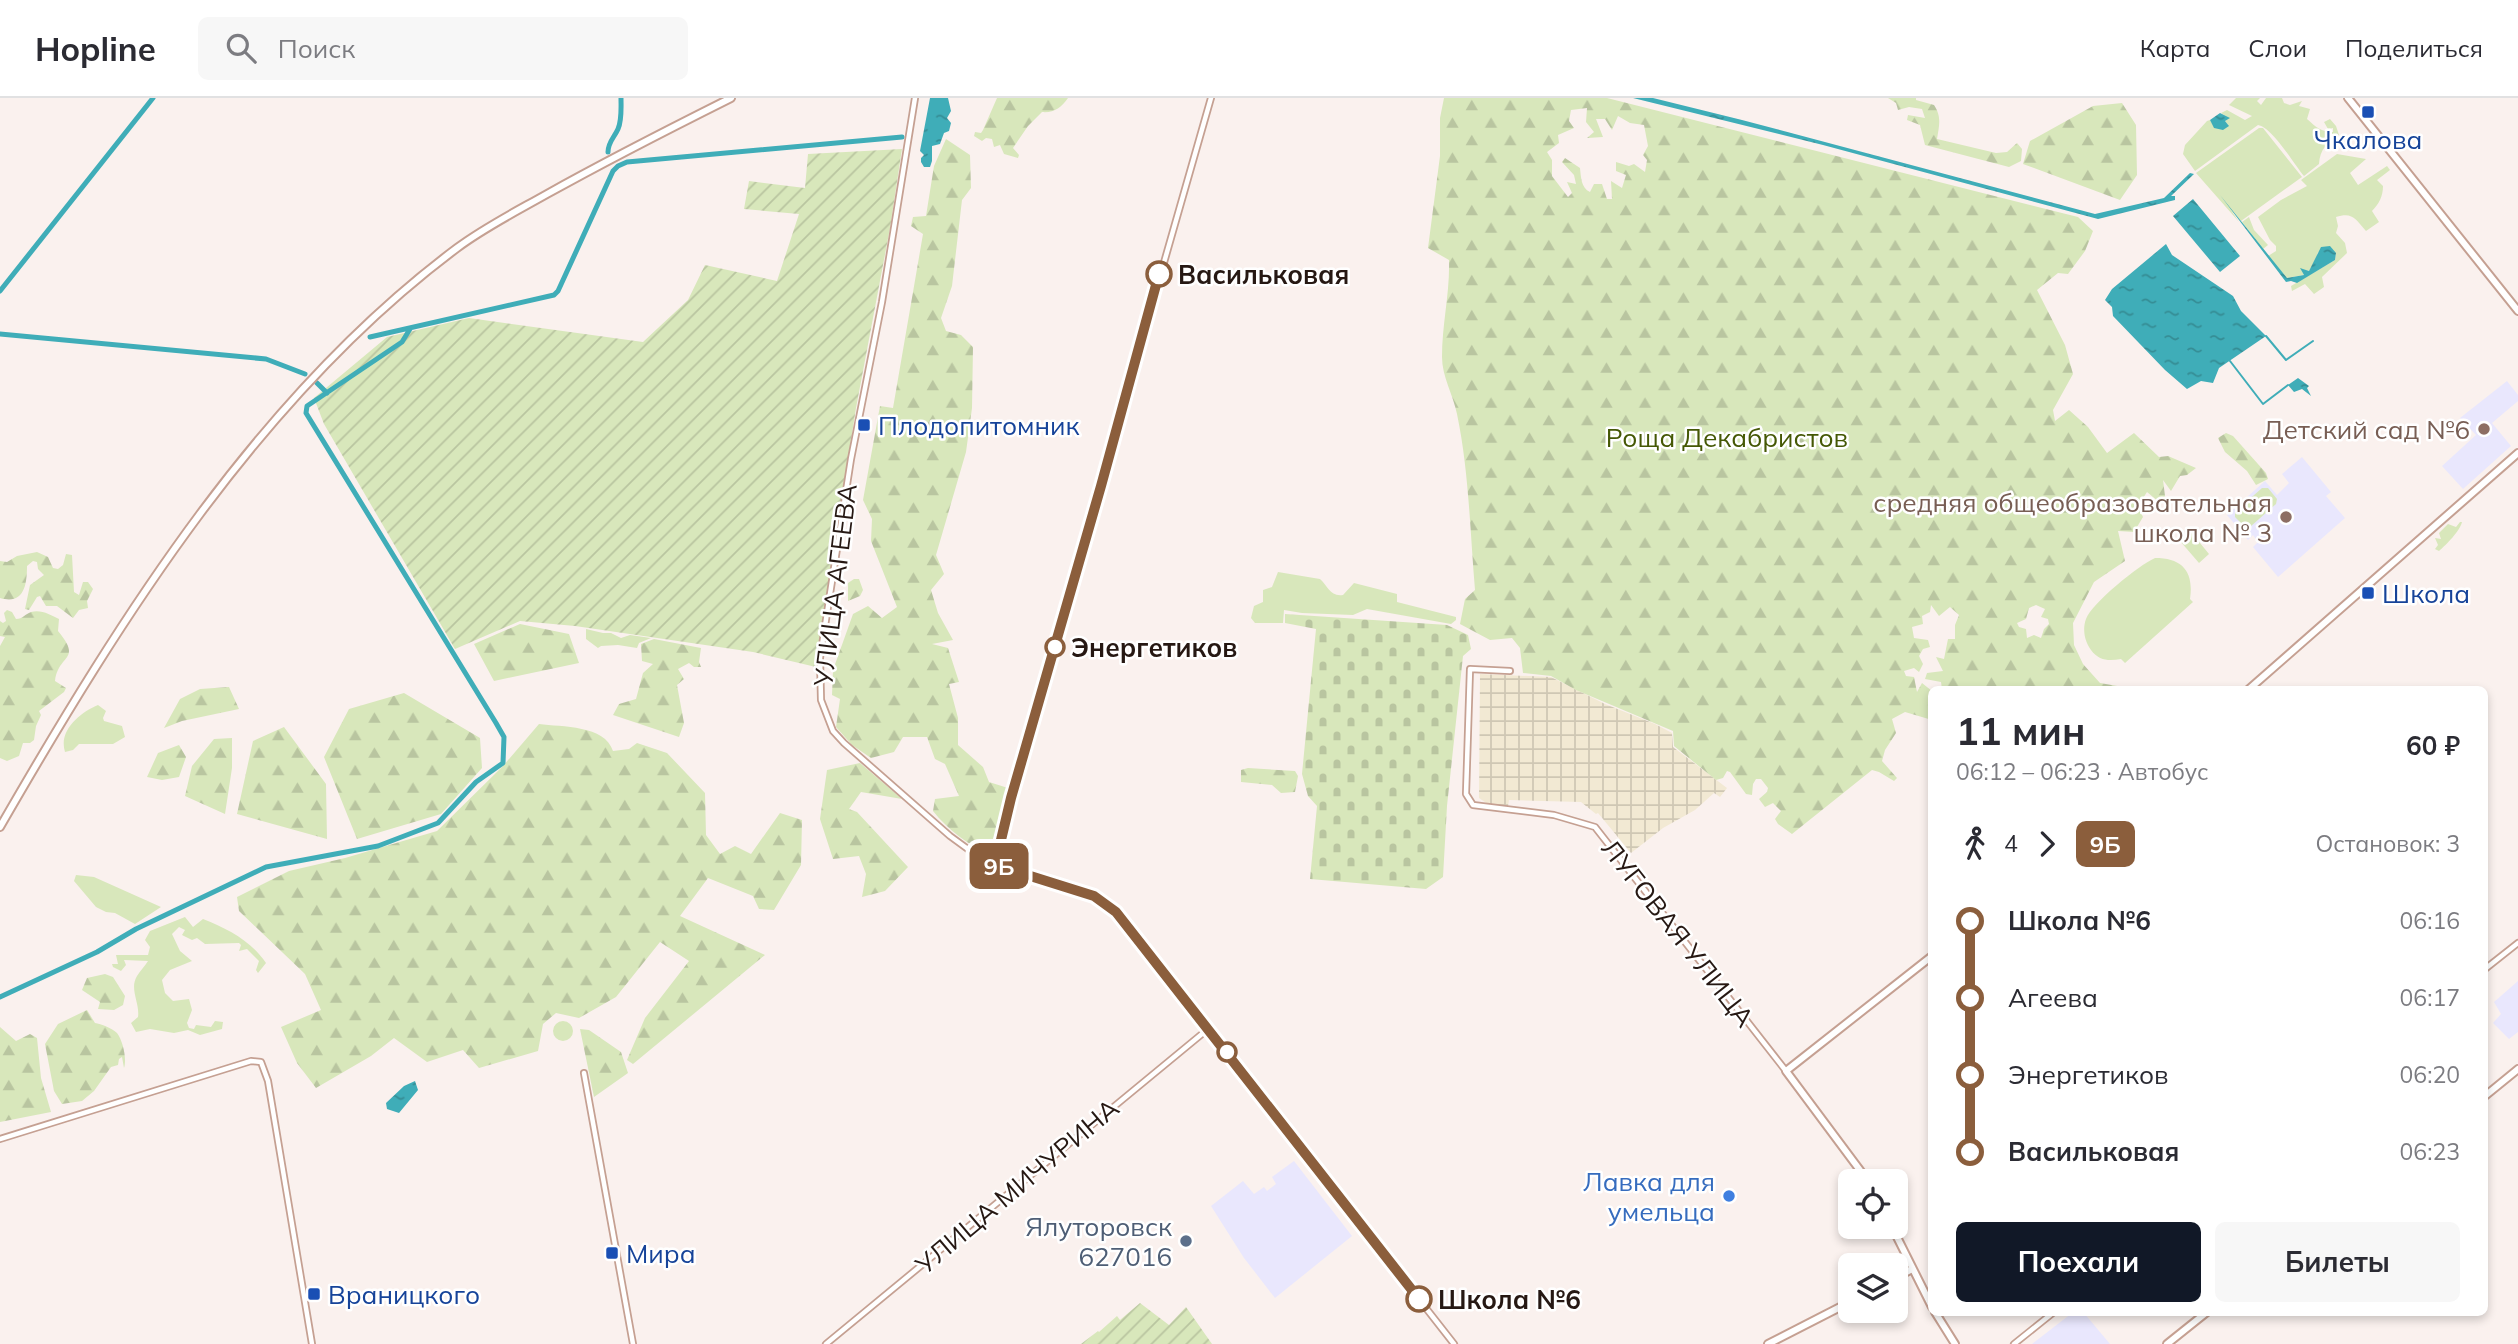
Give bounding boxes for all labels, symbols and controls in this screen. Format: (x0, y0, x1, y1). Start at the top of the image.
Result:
search box (198, 17, 688, 80)
text: Hopline (35, 28, 156, 69)
icon: search (222, 29, 260, 67)
text: Поиск (278, 32, 355, 65)
text: Карта (2140, 33, 2210, 63)
text: Слои (2248, 33, 2307, 63)
text: Поделиться (2345, 33, 2483, 63)
marker: Чкалова (2360, 104, 2376, 120)
place label: Чкалова (2314, 123, 2422, 156)
place label: Васильковая (1178, 258, 1349, 291)
marker: Васильковая (1146, 261, 1172, 287)
place label: Плодопитомник (878, 409, 1080, 442)
place label: Детский сад №6 (2263, 413, 2470, 446)
marker: Плодопитомник (856, 417, 872, 433)
park label: Роща Декабристов (1606, 421, 1848, 454)
marker: Детский сад №6 (2476, 421, 2492, 437)
street label: УЛИЦА АГЕЕВА (806, 482, 864, 689)
place label: средняя общеобразовательная школа № 3 (1873, 486, 2272, 549)
marker: средняя общеобразовательная школа № 3 (2278, 509, 2294, 525)
place label: Школа (2382, 577, 2470, 610)
marker: Школа (2360, 585, 2376, 601)
place label: Энергетиков (1071, 631, 1237, 664)
marker: Энергетиков (1045, 637, 1065, 657)
text: 11 мин (1956, 707, 2085, 755)
text: 60 ₽ (2406, 729, 2460, 762)
text: 06:12 – 06:23 · Автобус (1956, 757, 2209, 786)
icon: walk (1956, 825, 1994, 863)
icon: forward (2028, 825, 2066, 863)
text: 4 (2004, 829, 2018, 858)
text: 9Б (2090, 829, 2121, 859)
text: Остановок: 3 (2315, 829, 2460, 858)
street label: ЛУГОВАЯ УЛИЦА (1594, 833, 1762, 1033)
line badge: 9Б (968, 843, 1030, 889)
text: 9Б (984, 851, 1014, 881)
text: Школа №6 (2008, 904, 2151, 937)
text: 06:16 (2400, 906, 2460, 935)
text: Агеева (2008, 981, 2098, 1014)
text: 06:17 (2400, 983, 2460, 1012)
unlabelled marker (1217, 1042, 1237, 1062)
text: Энергетиков (2008, 1058, 2169, 1091)
text: 06:20 (2400, 1060, 2460, 1089)
street label: УЛИЦА МИЧУРИНА (908, 1091, 1126, 1281)
text: Васильковая (2008, 1135, 2179, 1168)
text: 06:23 (2400, 1137, 2460, 1166)
place label: Лавка для умельца (1583, 1165, 1715, 1228)
map controls (1838, 1169, 1908, 1323)
button: locate (1838, 1169, 1908, 1239)
marker: Лавка для умельца (1721, 1188, 1737, 1204)
place label: Ялуторовск 627016 (1025, 1210, 1172, 1273)
button: Поехали (1956, 1222, 2201, 1302)
button: Билеты (2215, 1222, 2460, 1302)
marker: Ялуторовск 627016 (1178, 1233, 1194, 1249)
place label: Мира (626, 1237, 696, 1270)
marker: Мира (604, 1245, 620, 1261)
button: layers (1838, 1253, 1908, 1323)
place label: Враницкого (328, 1278, 480, 1311)
place label: Школа №6 (1438, 1283, 1581, 1316)
marker: Враницкого (306, 1286, 322, 1302)
marker: Школа №6 (1406, 1286, 1432, 1312)

